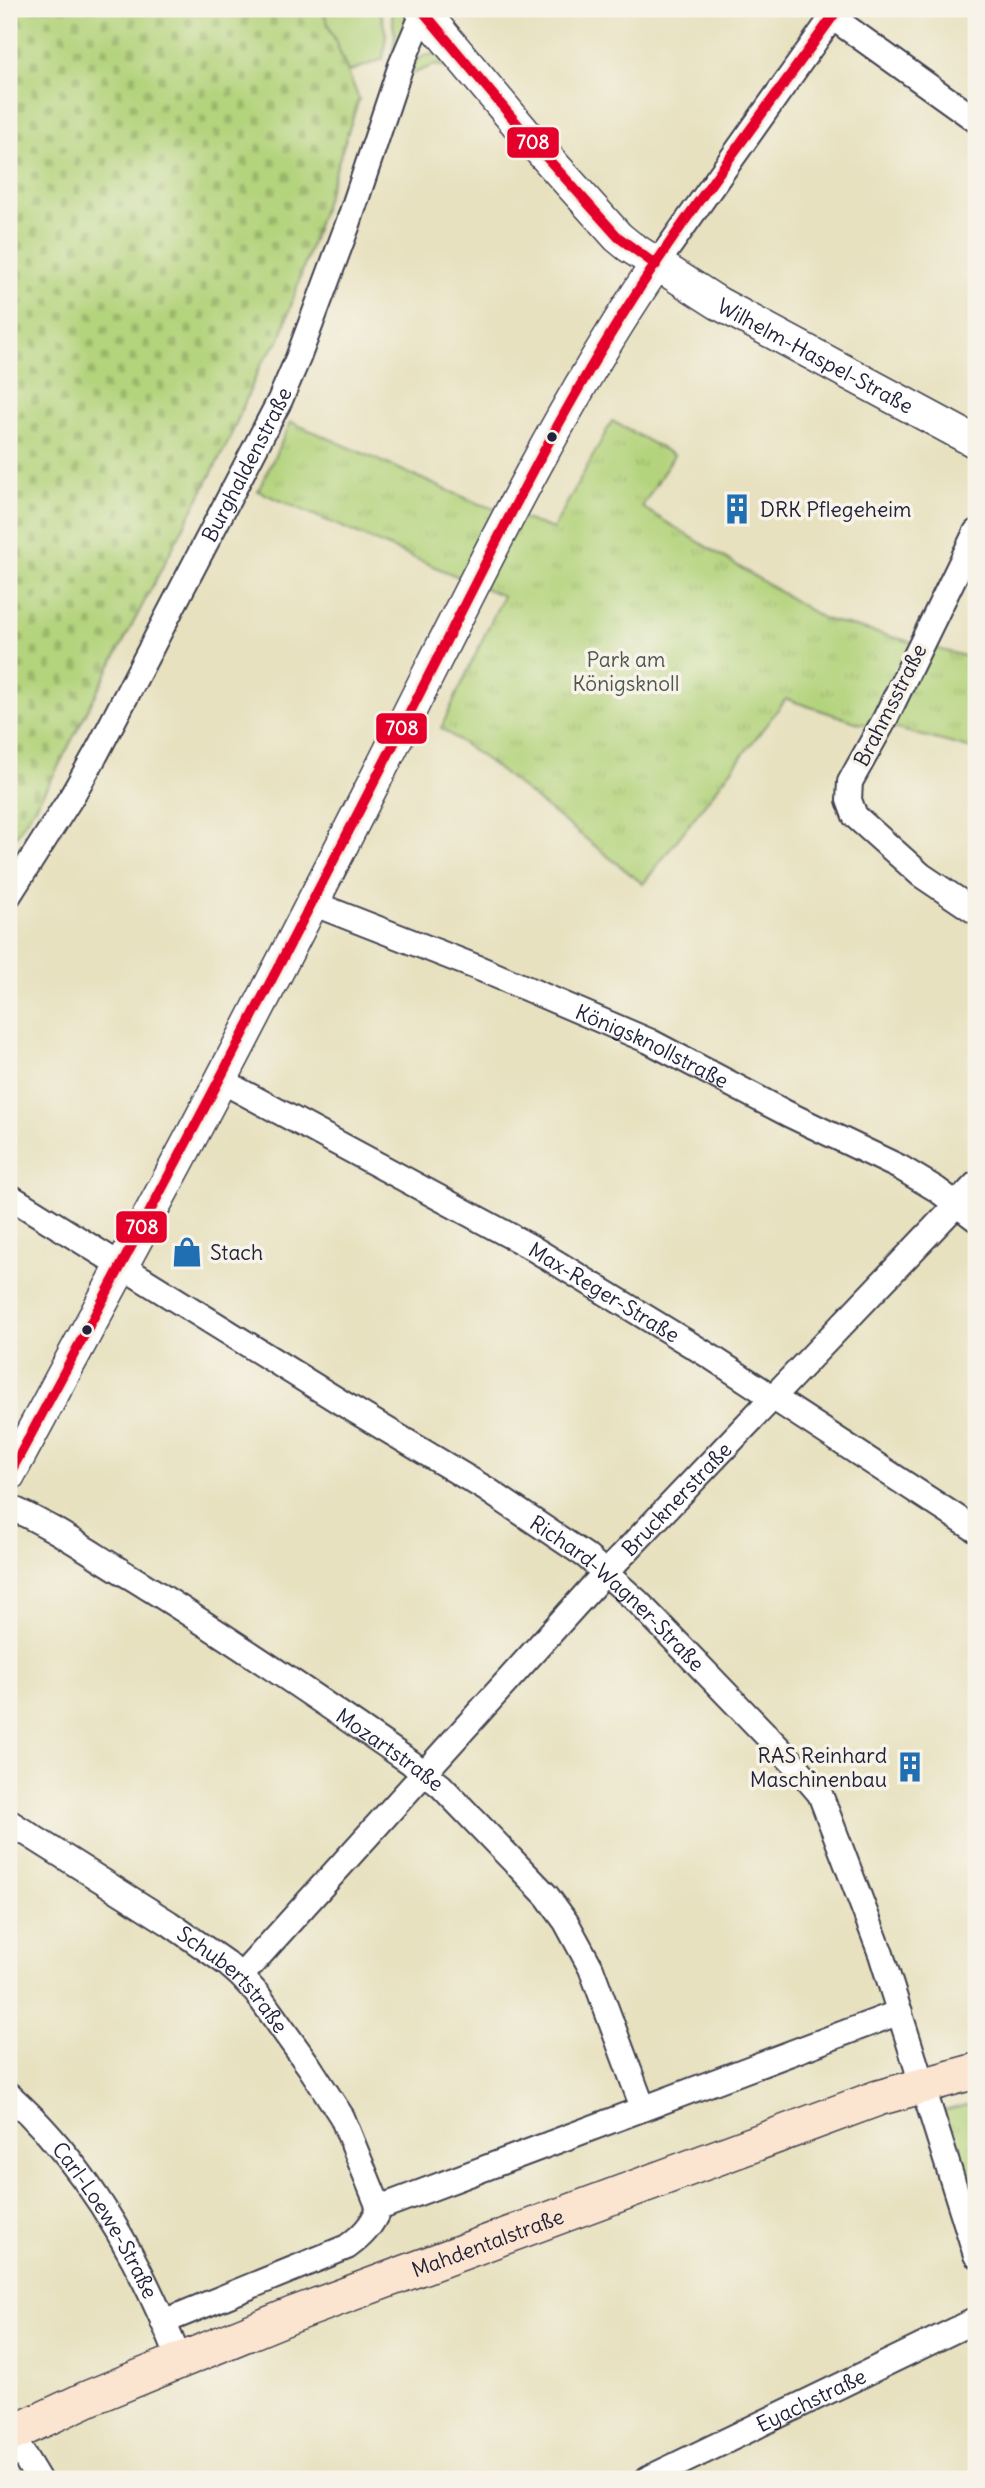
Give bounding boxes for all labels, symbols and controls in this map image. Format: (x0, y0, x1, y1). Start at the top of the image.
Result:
line badge: 708 (506, 126, 560, 159)
text: 708 (517, 130, 549, 154)
street label: Wilhelm-Haspel-Straße (713, 292, 918, 419)
street label: Burghaldenstraße (195, 383, 297, 546)
unlabelled marker (545, 430, 559, 444)
building icon: DRK Pflegeheim (720, 492, 754, 526)
place label: DRK Pflegeheim (760, 496, 911, 523)
street label: Brahmsstraße (848, 639, 932, 771)
park label: Park am Königsknoll (573, 646, 679, 697)
line badge: 708 (375, 712, 428, 745)
text: 708 (386, 716, 418, 740)
street label: Königsknollstraße (572, 998, 733, 1094)
line badge: 708 (115, 1210, 168, 1244)
text: 708 (126, 1215, 158, 1239)
shop icon: Stach (170, 1235, 204, 1269)
street label: Max-Reger-Straße (524, 1236, 685, 1348)
place label: Stach (210, 1239, 263, 1266)
unlabelled marker (80, 1323, 94, 1337)
street label: Brucknerstraße (615, 1436, 737, 1561)
street label: Richard-Wagner-Straße (525, 1509, 711, 1677)
street label: Mozartstraße (331, 1702, 449, 1797)
place label: RAS Reinhard Maschinenbau (750, 1742, 887, 1793)
building icon: RAS Reinhard Maschinenbau (893, 1750, 927, 1784)
street label: Schubertstraße (172, 1920, 294, 2038)
street label: Carl-Loewe-Straße (47, 2136, 164, 2303)
street label: Mahdentalstraße (408, 2202, 567, 2283)
street label: Eyachstraße (752, 2362, 870, 2438)

